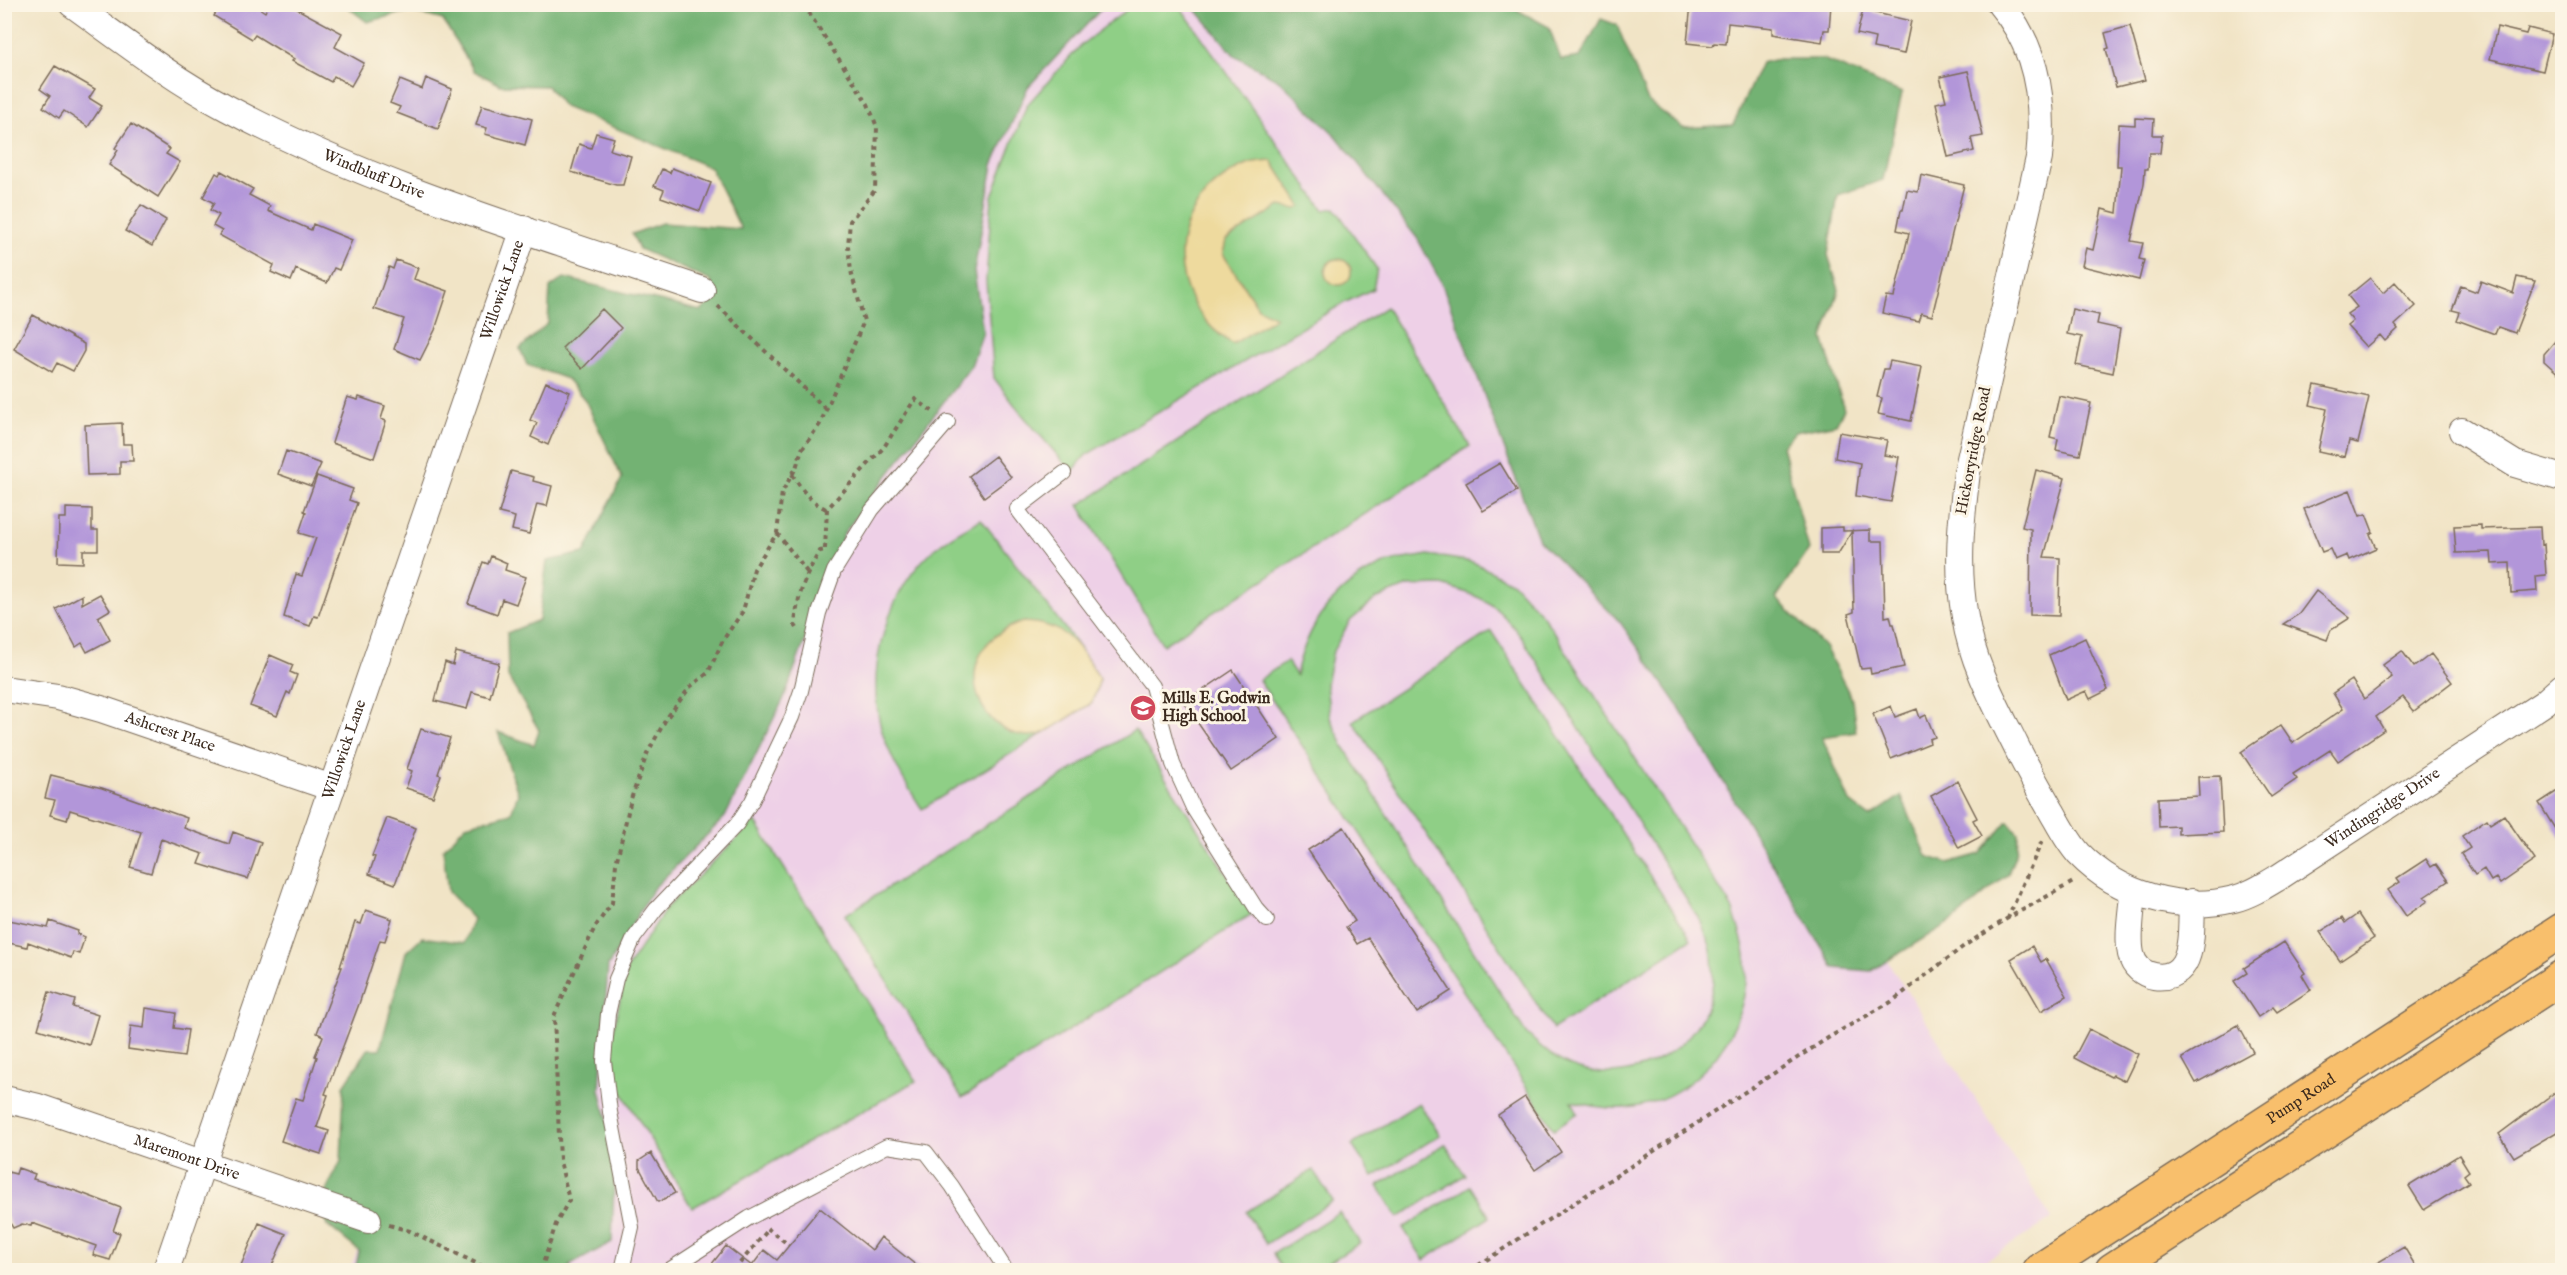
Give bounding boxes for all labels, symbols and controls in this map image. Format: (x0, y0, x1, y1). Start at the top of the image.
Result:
street label: Windbluff Drive (320, 145, 427, 204)
street label: Willowick Lane (476, 238, 529, 343)
street label: Hickoryridge Road (1952, 385, 1996, 517)
place label: Mills E. Godwin High School (1162, 689, 1271, 727)
school or university icon: Mills E. Godwin High School (1128, 693, 1158, 723)
street label: Willowick Lane (318, 697, 371, 803)
street label: Ashcrest Place (121, 707, 218, 757)
street label: Windingridge Drive (2322, 764, 2444, 854)
street label: Pump Road (2263, 1070, 2340, 1129)
street label: Maremont Drive (131, 1130, 242, 1185)

